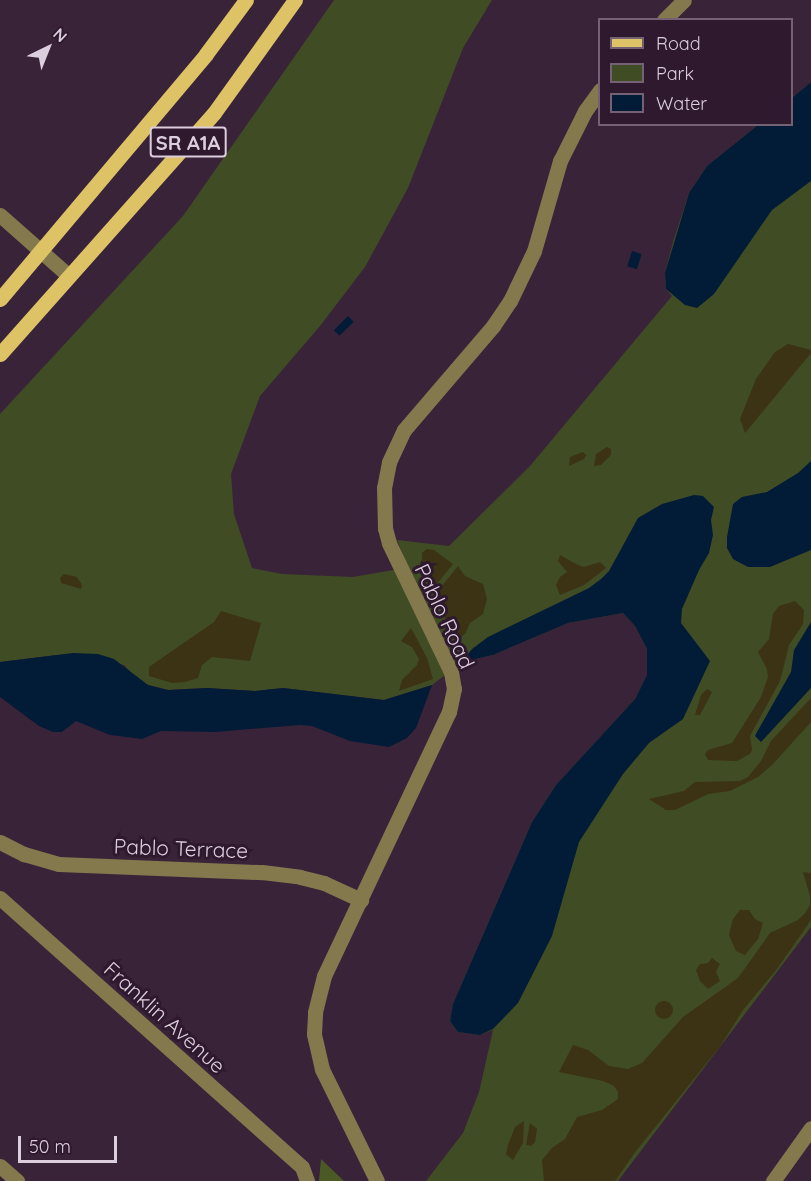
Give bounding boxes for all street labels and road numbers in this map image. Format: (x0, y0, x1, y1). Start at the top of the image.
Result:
road number: SR A1A (149, 125, 227, 159)
street label: Pablo Road (410, 559, 480, 673)
street label: Pablo Terrace (113, 833, 249, 863)
street label: Franklin Avenue (99, 956, 231, 1078)

